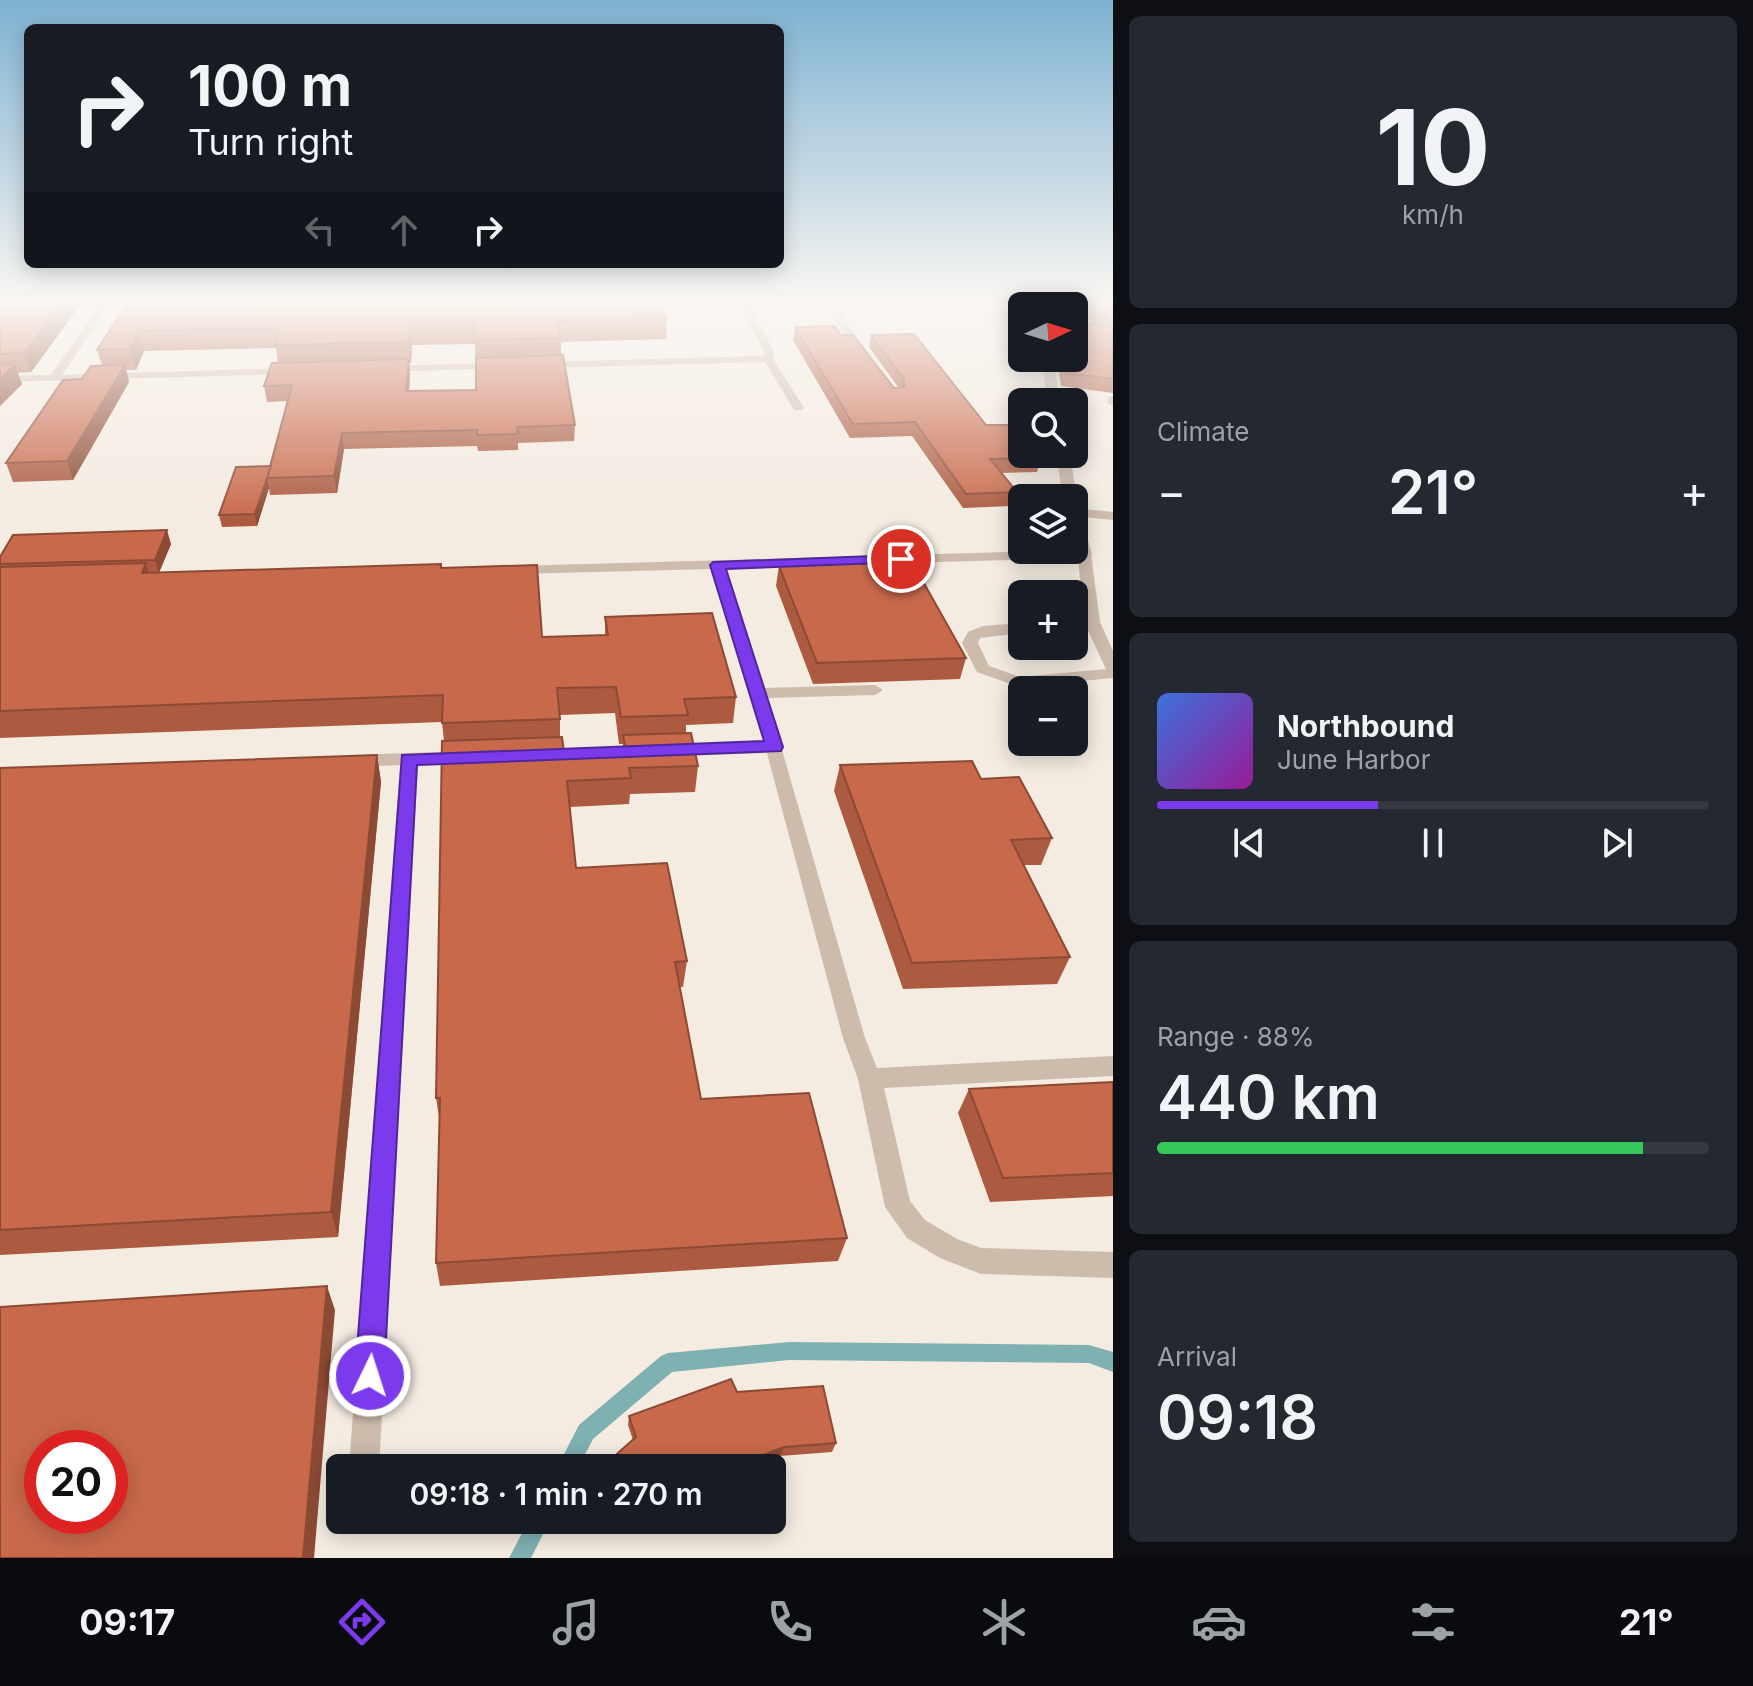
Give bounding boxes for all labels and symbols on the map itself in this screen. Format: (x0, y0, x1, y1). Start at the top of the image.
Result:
north arrow (1008, 292, 1088, 372)
pin (867, 525, 935, 593)
position arrow (328, 1334, 412, 1418)
speed limit sign: 20 (24, 1430, 128, 1534)

